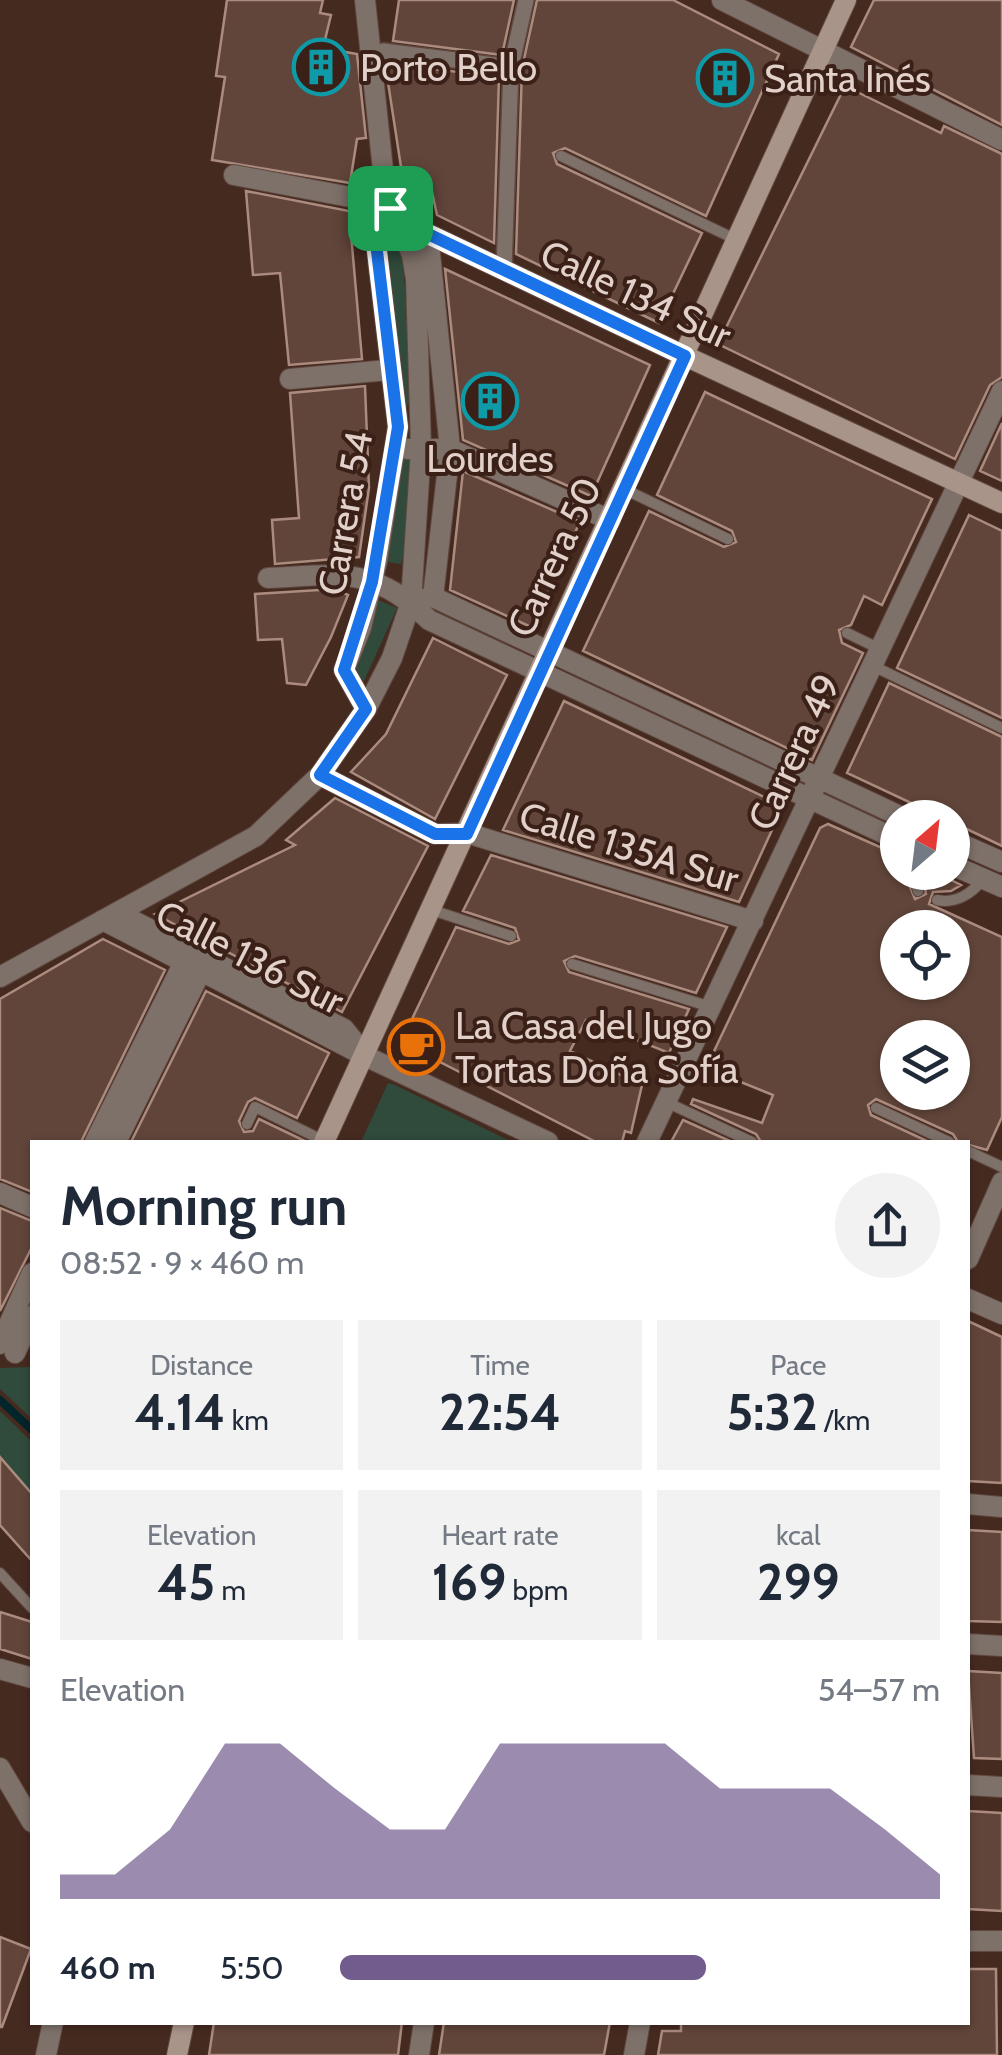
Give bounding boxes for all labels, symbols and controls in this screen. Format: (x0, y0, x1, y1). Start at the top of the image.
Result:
building icon: Porto Bello (291, 37, 351, 97)
place label: Porto Bello (360, 44, 537, 91)
building icon: Santa Inés (695, 48, 755, 108)
place label: Santa Inés (764, 55, 931, 102)
pin (348, 166, 433, 251)
icon: arrive (363, 181, 418, 236)
street label: Calle 134 Sur (533, 229, 739, 359)
building icon: Lourdes (460, 371, 520, 431)
street label: Carrera 54 (307, 427, 383, 599)
place label: Lourdes (426, 435, 554, 482)
street label: Carrera 50 (497, 470, 611, 644)
street label: Carrera 49 (737, 667, 851, 837)
street label: Calle 135A Sur (514, 791, 744, 903)
north arrow (880, 800, 970, 890)
map controls (880, 800, 970, 1110)
street label: Calle 136 Sur (148, 890, 352, 1024)
button: locate (880, 910, 970, 1000)
place label: La Casa del Jugo Tortas Doña Sofía (455, 1002, 739, 1093)
cafe icon: La Casa del Jugo Tortas Doña Sofía (386, 1017, 446, 1077)
button: layers (880, 1020, 970, 1110)
text: Morning run (60, 1172, 347, 1239)
button: share (835, 1173, 940, 1278)
text: 08:52 · 9 × 460 m (60, 1243, 304, 1282)
text: Distance (150, 1348, 253, 1382)
text: Time (470, 1348, 530, 1382)
text: Pace (770, 1348, 826, 1382)
text: 4.14 (135, 1382, 225, 1443)
text: 22:54 (439, 1382, 561, 1443)
text: 5:32 (726, 1382, 818, 1443)
text: km (225, 1403, 269, 1437)
text: /km (818, 1403, 870, 1437)
text: Elevation (147, 1518, 256, 1552)
text: Heart rate (441, 1518, 559, 1552)
text: kcal (776, 1518, 821, 1552)
text: 45 (157, 1552, 215, 1613)
text: 169 (432, 1552, 506, 1613)
text: 299 (757, 1552, 840, 1613)
text: m (215, 1573, 246, 1607)
text: bpm (506, 1573, 568, 1607)
text: Elevation (60, 1670, 185, 1709)
text: 54–57 m (818, 1670, 940, 1709)
text: 460 m (60, 1948, 155, 1987)
text: 5:50 (220, 1948, 284, 1987)

